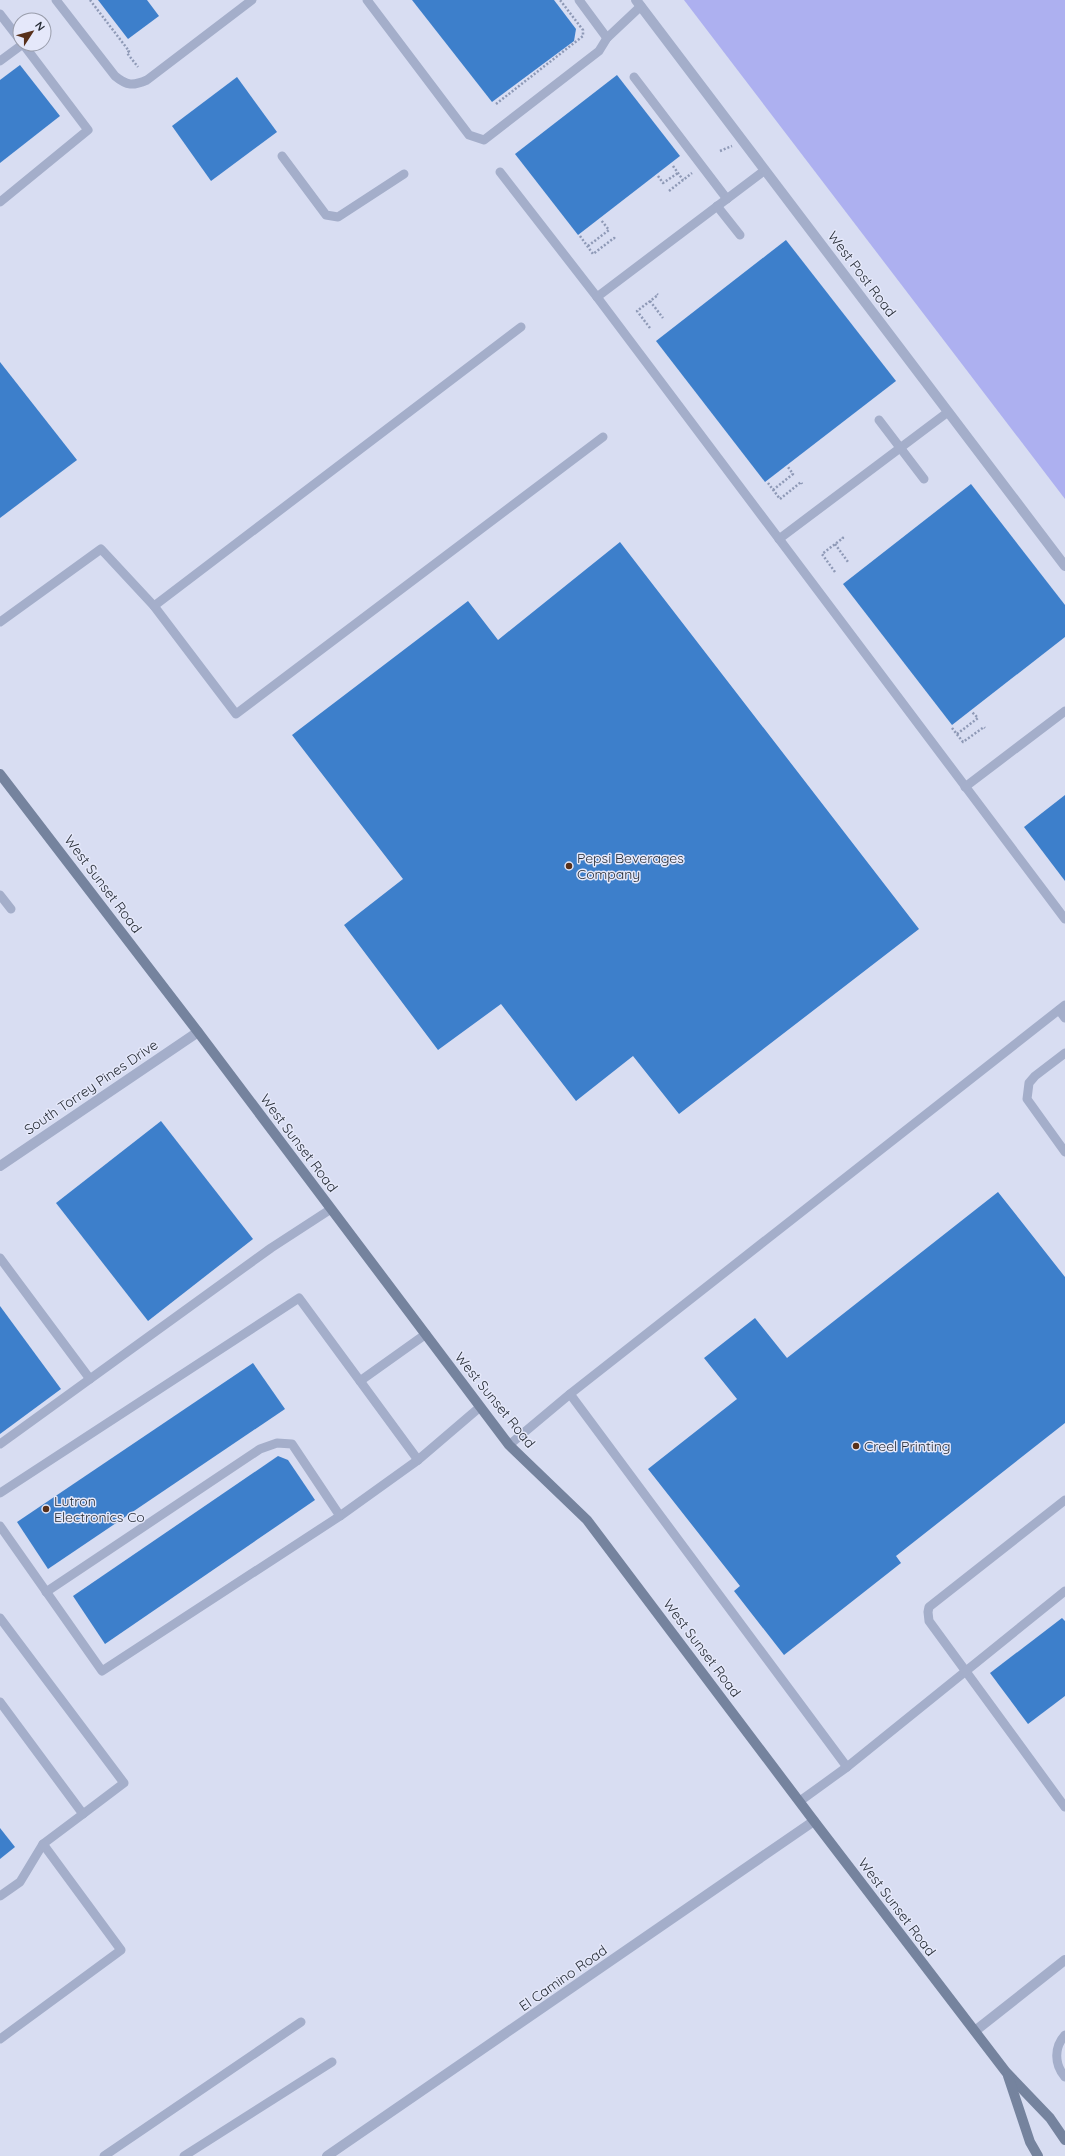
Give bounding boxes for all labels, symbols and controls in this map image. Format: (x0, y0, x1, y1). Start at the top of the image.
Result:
north arrow (12, 12, 52, 52)
text: N (32, 19, 48, 34)
street label: West Post Road (824, 227, 900, 321)
street label: West Sunset Road (60, 831, 146, 937)
place label: Pepsi Beverages Company (577, 849, 684, 883)
marker: Pepsi Beverages Company (564, 861, 574, 871)
street label: South Torrey Pines Drive (21, 1035, 161, 1139)
street label: West Sunset Road (256, 1090, 342, 1196)
street label: West Sunset Road (451, 1348, 539, 1452)
place label: Creel Printing (864, 1437, 950, 1455)
marker: Creel Printing (851, 1441, 861, 1451)
place label: Lutron Electronics Co (54, 1492, 145, 1526)
marker: Lutron Electronics Co (41, 1504, 51, 1514)
street label: West Sunset Road (659, 1595, 745, 1701)
street label: West Sunset Road (854, 1854, 940, 1960)
street label: El Camino Road (515, 1941, 611, 2015)

